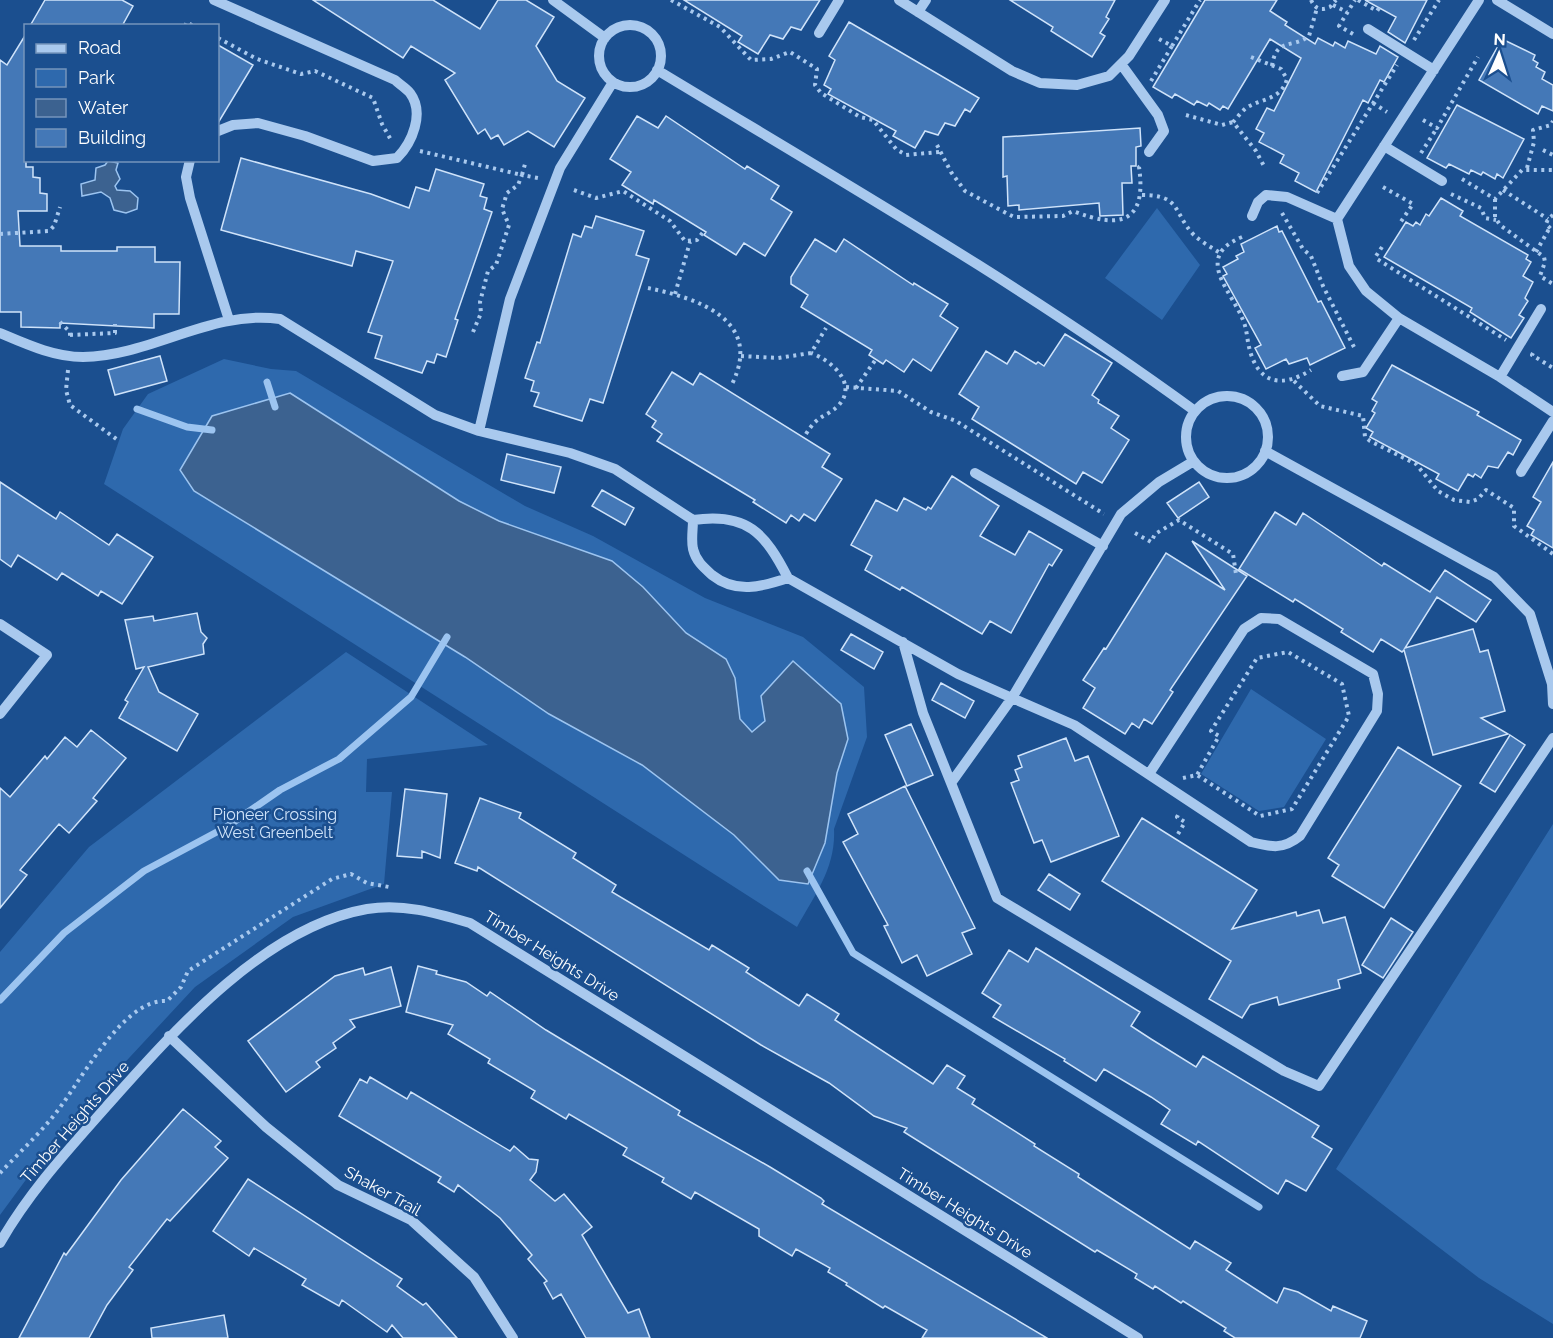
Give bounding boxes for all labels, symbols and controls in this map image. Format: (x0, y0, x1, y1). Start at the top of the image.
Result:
legend (24, 24, 219, 162)
north arrow (1469, 24, 1529, 84)
text: N (1493, 30, 1506, 49)
text: Road (78, 37, 121, 58)
text: Park (78, 67, 115, 88)
text: Water (78, 97, 129, 118)
text: Building (78, 127, 146, 148)
park label: Pioneer Crossing West Greenbelt (213, 805, 337, 842)
street label: Timber Heights Drive (481, 907, 623, 1005)
street label: Timber Heights Drive (17, 1057, 133, 1187)
street label: Shaker Trail (341, 1162, 425, 1220)
street label: Timber Heights Drive (894, 1164, 1036, 1262)

